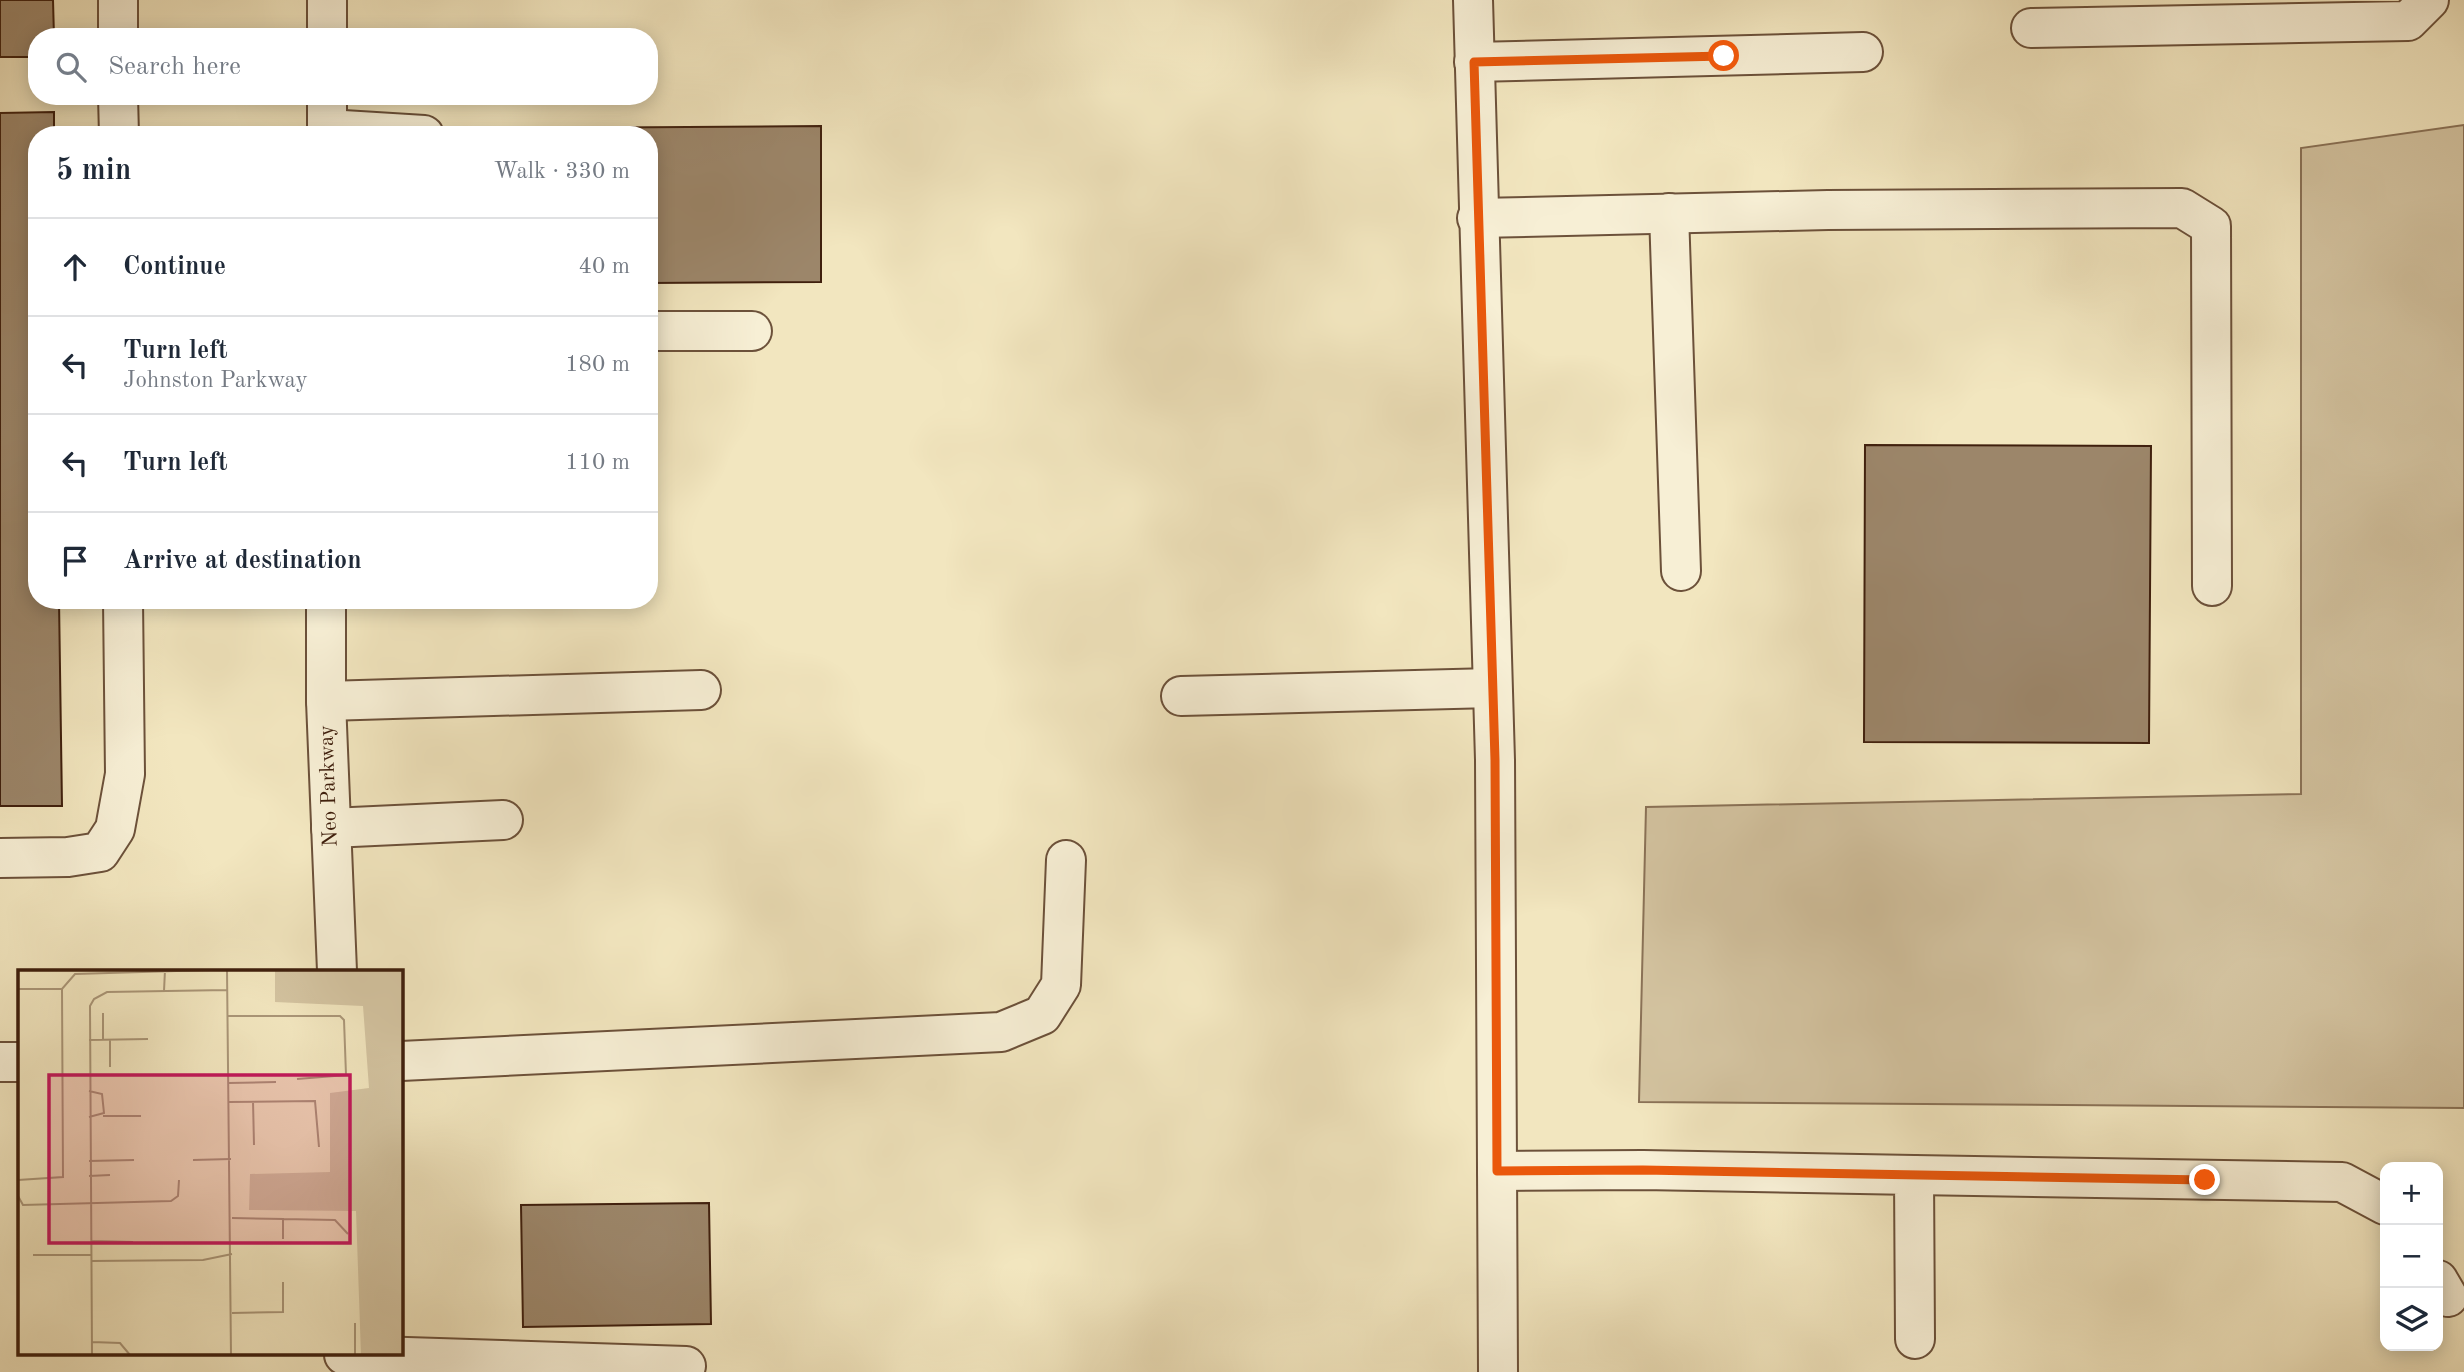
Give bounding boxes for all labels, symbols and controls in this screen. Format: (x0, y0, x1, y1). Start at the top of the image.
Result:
search box (28, 28, 658, 105)
route start (1708, 40, 1739, 71)
icon: search (52, 48, 90, 86)
text: Search here (108, 54, 241, 80)
text: 5 min (56, 156, 131, 186)
text: Walk · 330 m (494, 160, 630, 183)
icon: ahead (56, 248, 94, 286)
text: Continue (123, 254, 226, 280)
text: 40 m (579, 255, 630, 278)
text: Turn left (123, 338, 228, 364)
icon: left (56, 346, 94, 384)
text: 180 m (565, 353, 630, 376)
text: Johnston Parkway (123, 369, 308, 392)
icon: left (56, 444, 94, 482)
text: Turn left (123, 450, 228, 476)
text: 110 m (565, 451, 630, 474)
icon: arrive (56, 542, 94, 580)
text: Arrive at destination (123, 548, 362, 574)
street label: Neo Parkway (316, 725, 342, 847)
inset map (18, 970, 402, 1354)
map controls (2380, 1162, 2443, 1351)
button: + (2380, 1162, 2443, 1225)
route end (2189, 1164, 2220, 1195)
button: − (2380, 1225, 2443, 1288)
button: layers (2380, 1288, 2443, 1351)

